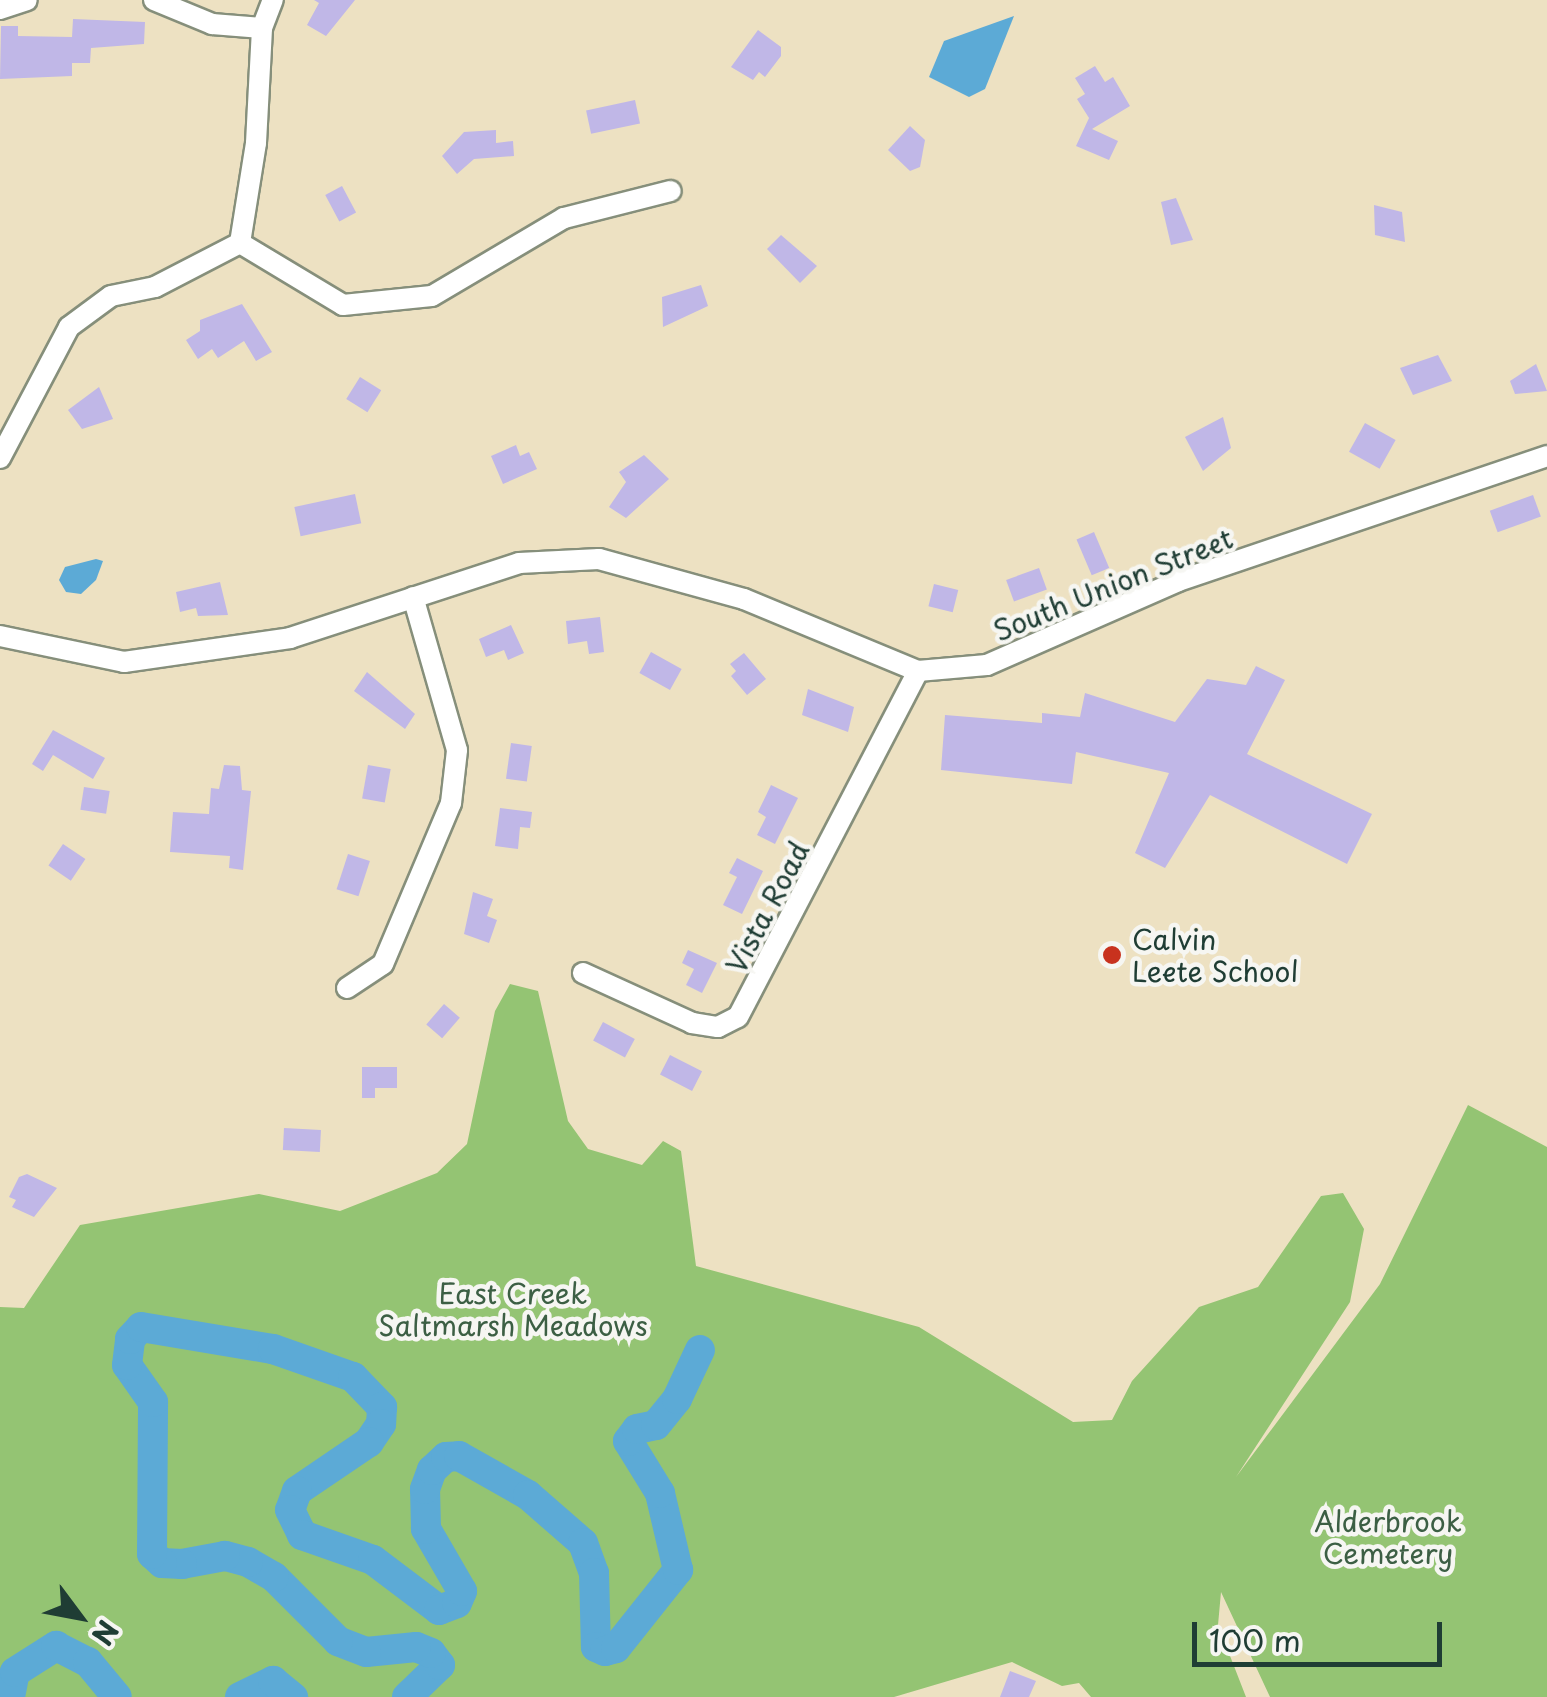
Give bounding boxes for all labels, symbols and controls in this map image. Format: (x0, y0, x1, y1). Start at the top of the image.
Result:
street label: South Union Street (987, 520, 1239, 648)
street label: Vista Road (718, 835, 816, 979)
place label: Calvin Leete School (1132, 922, 1300, 988)
marker: Calvin Leete School (1101, 944, 1123, 966)
park label: East Creek Saltmarsh Meadows (377, 1276, 649, 1342)
park label: Alderbrook Cemetery (1314, 1504, 1462, 1570)
north arrow (30, 1567, 130, 1667)
scale bar (1197, 1602, 1447, 1664)
text: N (82, 1612, 130, 1654)
text: 100 m (1209, 1617, 1301, 1662)

